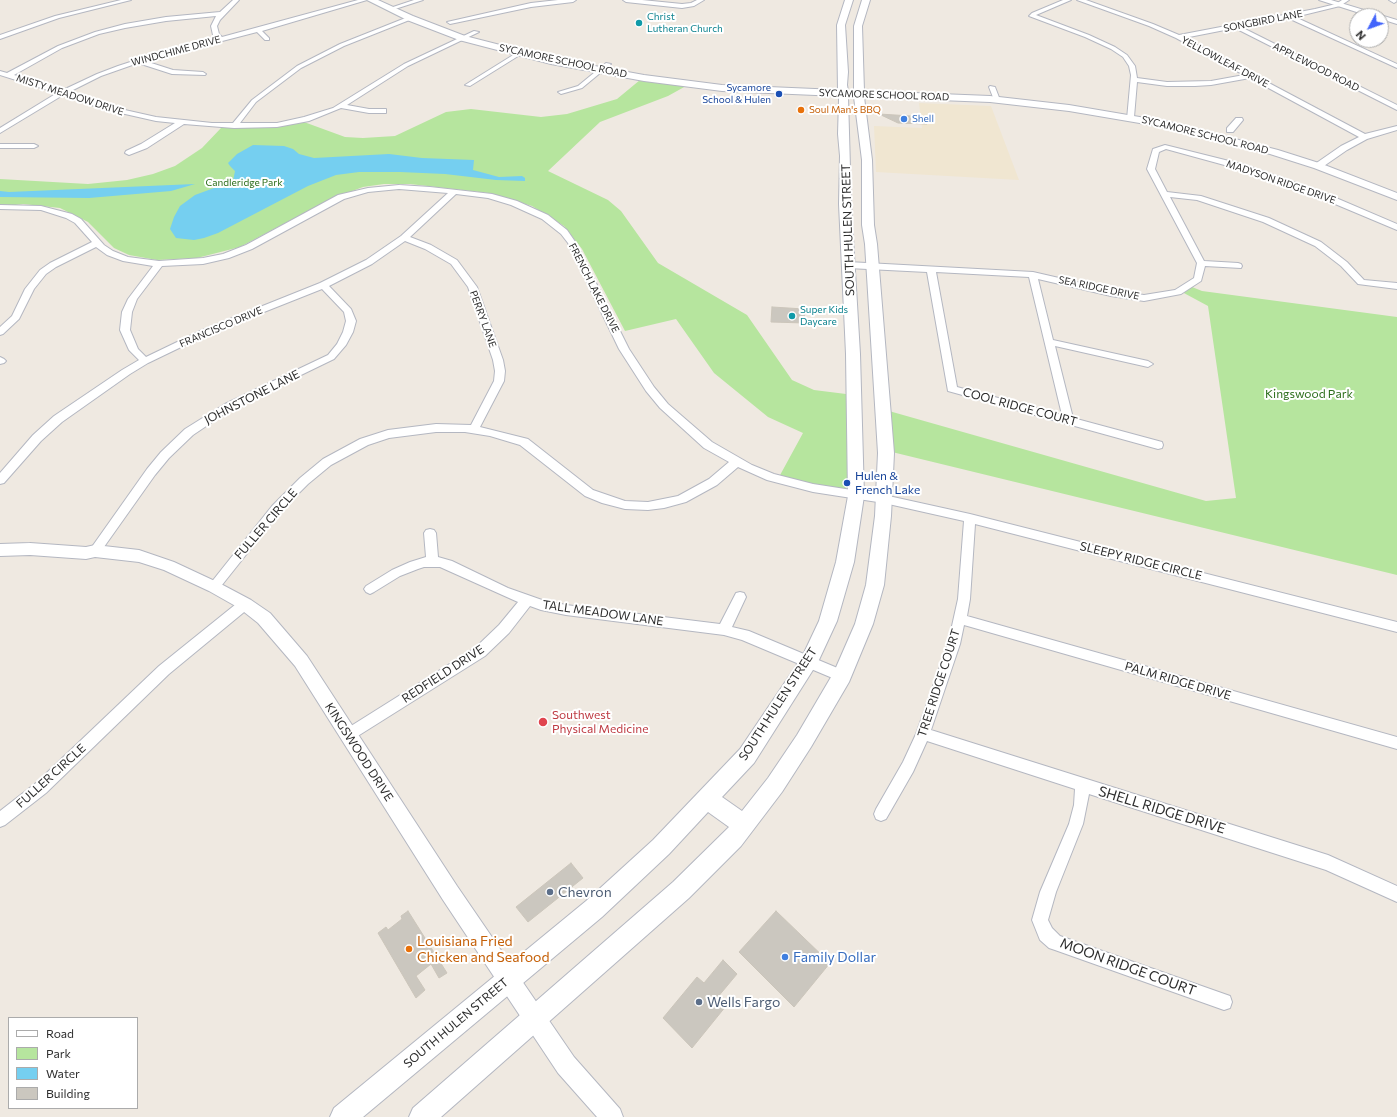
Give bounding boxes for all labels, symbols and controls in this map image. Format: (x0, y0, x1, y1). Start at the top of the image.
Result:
street label: SONGBIRD LANE (1222, 7, 1304, 35)
north arrow (1349, 8, 1389, 48)
place label: Christ Lutheran Church (647, 11, 723, 34)
marker: Christ Lutheran Church (634, 18, 644, 28)
text: N (1353, 28, 1368, 43)
street label: WINDCHIME DRIVE (130, 33, 222, 69)
street label: YELLOWLEAF DRIVE (1179, 34, 1271, 90)
street label: APPLEWOOD ROAD (1271, 40, 1361, 94)
street label: SYCAMORE SCHOOL ROAD (498, 42, 628, 80)
street label: MISTY MEADOW DRIVE (15, 72, 125, 118)
place label: Sycamore School & Hulen (702, 82, 771, 106)
street label: SYCAMORE SCHOOL ROAD (819, 87, 949, 103)
marker: Sycamore School & Hulen (774, 89, 784, 99)
place label: Soul Man's BBQ (809, 104, 881, 116)
marker: Soul Man's BBQ (796, 105, 806, 115)
place label: Shell (912, 113, 934, 125)
street label: SYCAMORE SCHOOL ROAD (1140, 113, 1270, 157)
marker: Shell (899, 114, 909, 124)
street label: MADYSON RIDGE DRIVE (1225, 158, 1337, 206)
street label: SOUTH HULEN STREET (838, 164, 858, 296)
park label: Candleridge Park (205, 177, 283, 189)
street label: FRENCH LAKE DRIVE (566, 241, 622, 335)
street label: SEA RIDGE DRIVE (1057, 274, 1141, 302)
street label: PERRY LANE (467, 289, 499, 349)
street label: FRANCISCO DRIVE (178, 304, 264, 350)
place label: Super Kids Daycare (800, 304, 848, 328)
marker: Super Kids Daycare (787, 311, 797, 321)
street label: JOHNSTONE LANE (202, 367, 302, 427)
street label: COOL RIDGE COURT (961, 385, 1079, 429)
park label: Kingswood Park (1265, 387, 1353, 401)
place label: Hulen & French Lake (855, 469, 920, 497)
marker: Hulen & French Lake (842, 478, 852, 488)
street label: FULLER CIRCLE (232, 486, 300, 562)
street label: SLEEPY RIDGE CIRCLE (1078, 539, 1204, 583)
street label: TALL MEADOW LANE (542, 597, 664, 629)
street label: TREE RIDGE COURT (915, 627, 963, 739)
street label: REDFIELD DRIVE (399, 642, 487, 706)
street label: SOUTH HULEN STREET (736, 645, 820, 763)
street label: PALM RIDGE DRIVE (1123, 659, 1233, 703)
street label: KINGSWOOD DRIVE (322, 700, 396, 804)
place label: Southwest Physical Medicine (552, 708, 649, 736)
marker: Southwest Physical Medicine (537, 716, 549, 728)
street label: FULLER CIRCLE (13, 741, 89, 811)
street label: SHELL RIDGE DRIVE (1096, 783, 1228, 837)
place label: Chevron (558, 884, 612, 900)
marker: Chevron (545, 887, 555, 897)
place label: Louisiana Fried Chicken and Seafood (417, 933, 550, 966)
street label: MOON RIDGE COURT (1058, 935, 1198, 999)
marker: Louisiana Fried Chicken and Seafood (404, 944, 414, 954)
place label: Family Dollar (793, 949, 876, 965)
marker: Family Dollar (780, 952, 790, 962)
street label: SOUTH HULEN STREET (401, 975, 511, 1071)
place label: Wells Fargo (707, 994, 780, 1010)
marker: Wells Fargo (694, 997, 704, 1007)
legend (8, 1017, 138, 1109)
text: Road (46, 1026, 74, 1040)
text: Park (46, 1046, 71, 1060)
text: Water (46, 1066, 80, 1080)
text: Building (46, 1086, 90, 1100)

